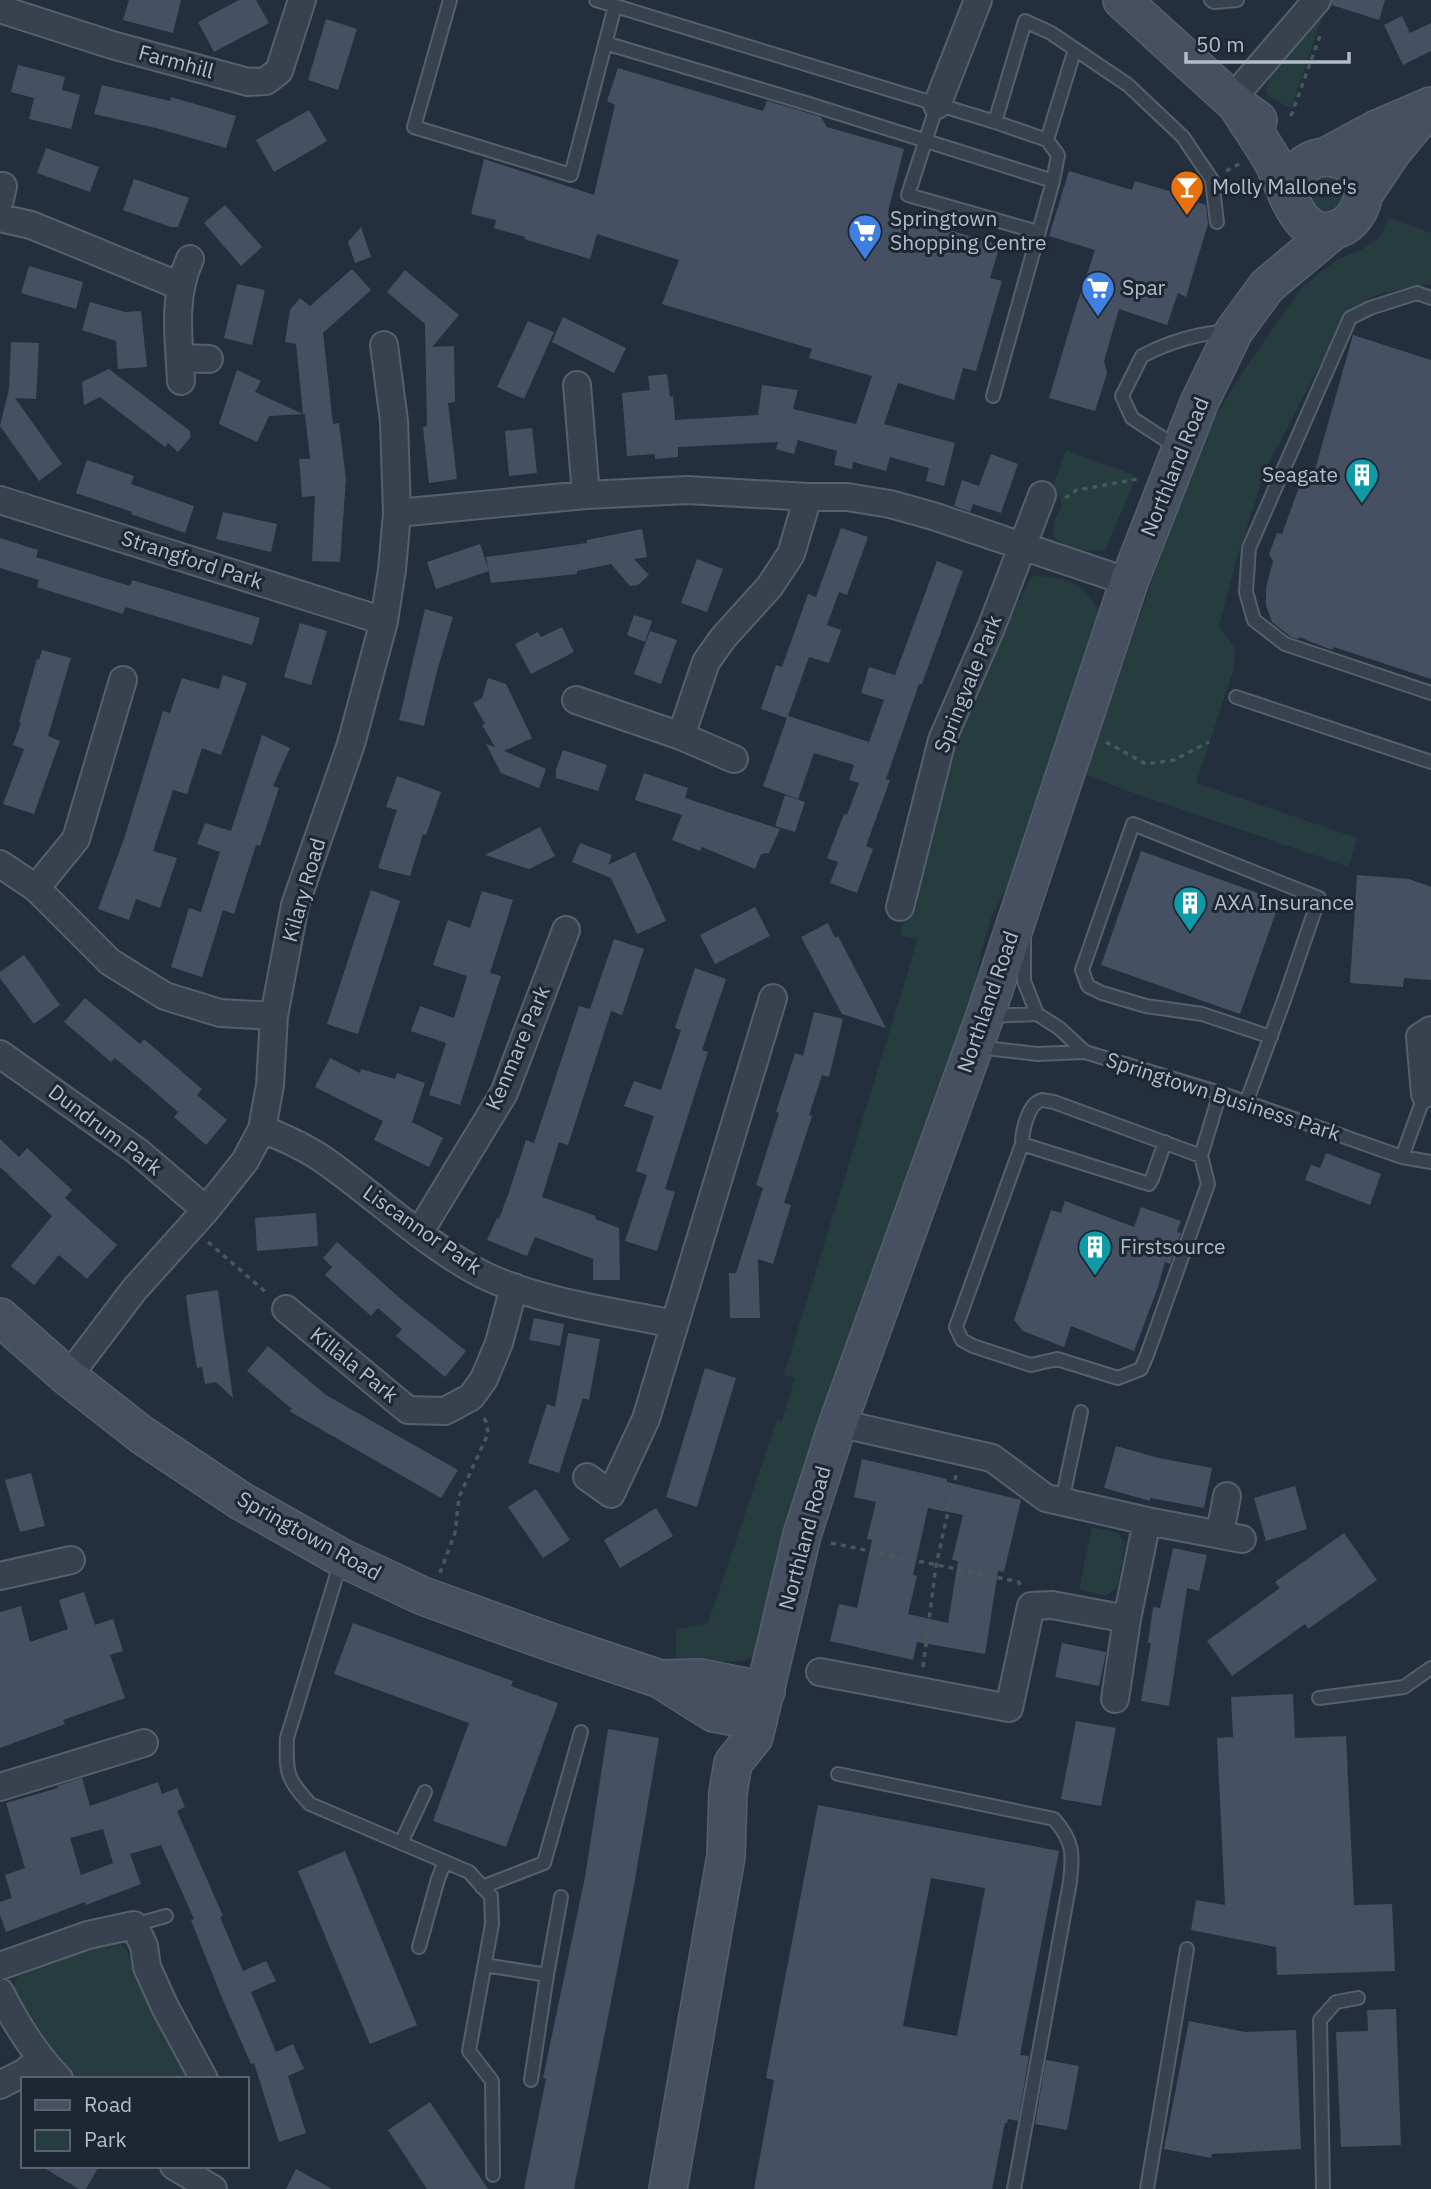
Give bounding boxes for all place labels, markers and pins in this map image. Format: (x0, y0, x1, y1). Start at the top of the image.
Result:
bar icon: Molly Mallone's (1168, 168, 1206, 217)
place label: Molly Mallone's (1212, 172, 1357, 200)
place label: Springtown Shopping Centre (890, 204, 1046, 256)
supermarket icon: Springtown Shopping Centre (846, 212, 884, 261)
supermarket icon: Spar (1079, 269, 1117, 318)
place label: Spar (1122, 273, 1166, 301)
building icon: Seagate (1343, 456, 1381, 505)
place label: Seagate (1262, 460, 1338, 488)
building icon: AXA Insurance (1171, 884, 1209, 933)
place label: AXA Insurance (1214, 888, 1354, 916)
building icon: Firstsource (1076, 1228, 1114, 1277)
place label: Firstsource (1120, 1232, 1226, 1260)

